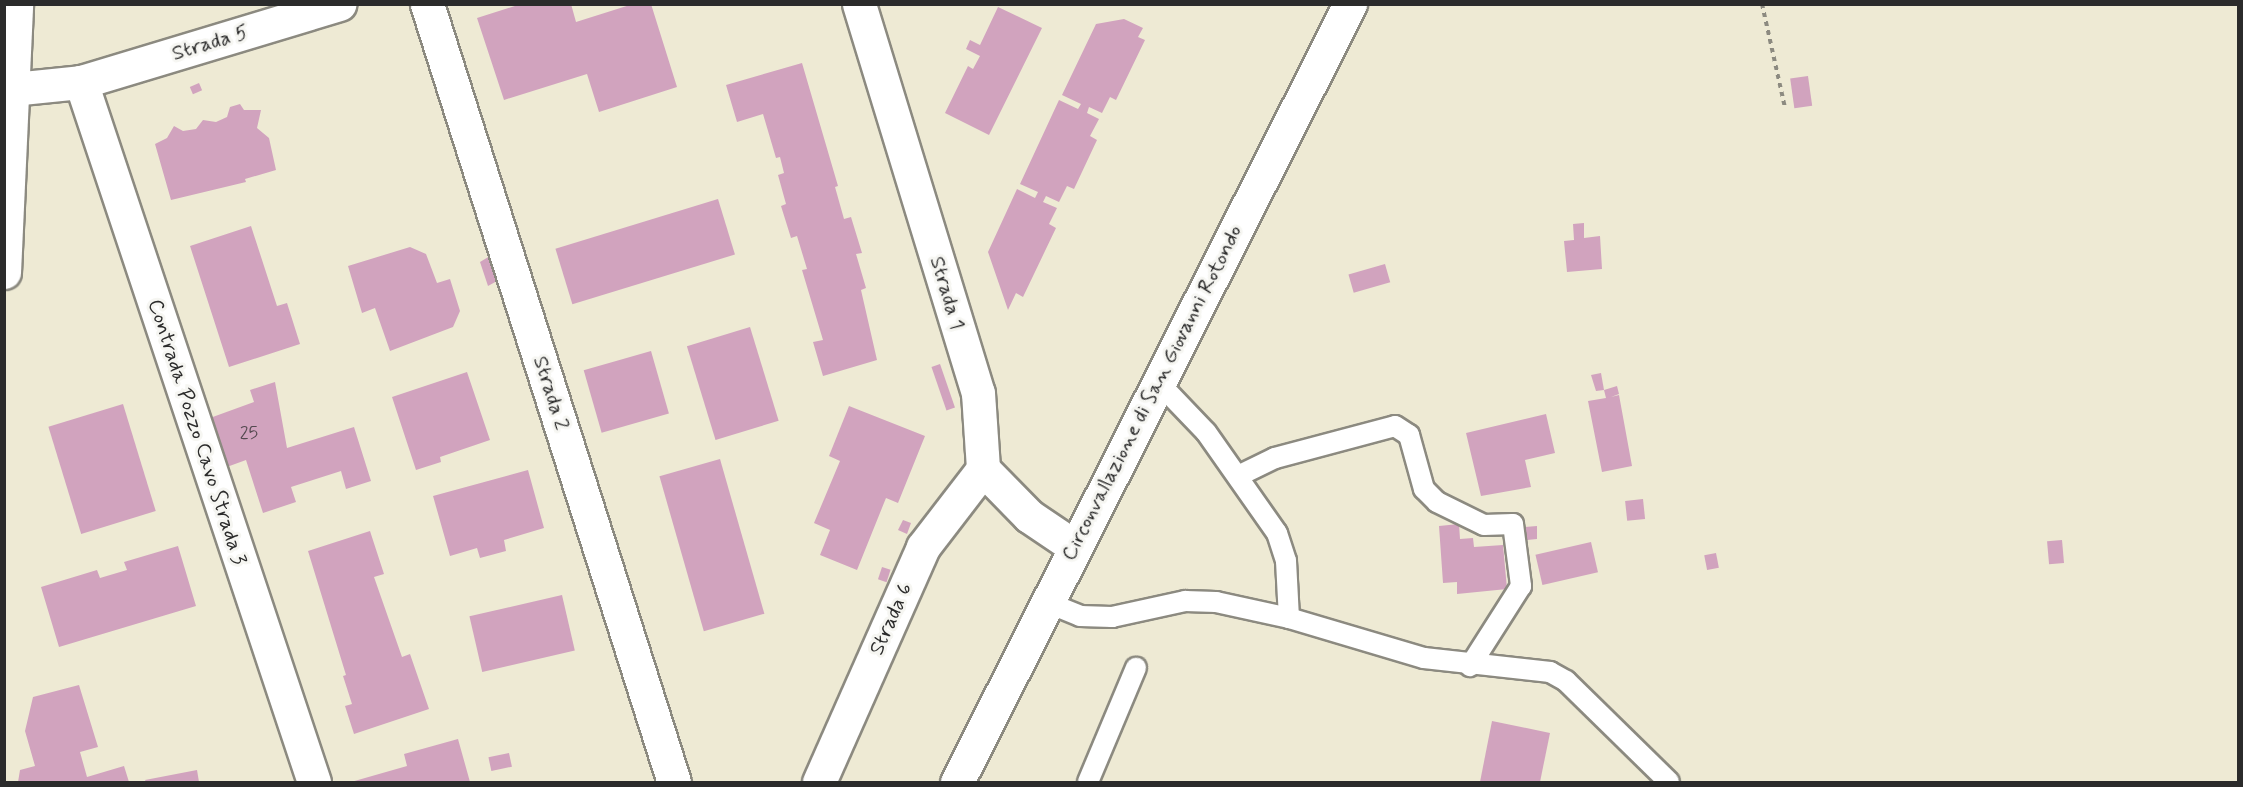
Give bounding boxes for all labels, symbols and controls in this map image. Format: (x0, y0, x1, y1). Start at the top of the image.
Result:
street label: Strada 5 (169, 20, 251, 66)
street label: Circonvallazione di San Giovanni Rotondo (1058, 225, 1246, 561)
street label: Strada 1 (924, 253, 970, 333)
street label: Contrada Pozzo Cavo Strada 3 (143, 298, 251, 566)
street label: Strada 2 (527, 353, 575, 433)
house number: 25 (240, 422, 258, 444)
street label: Strada 6 (864, 579, 918, 659)

